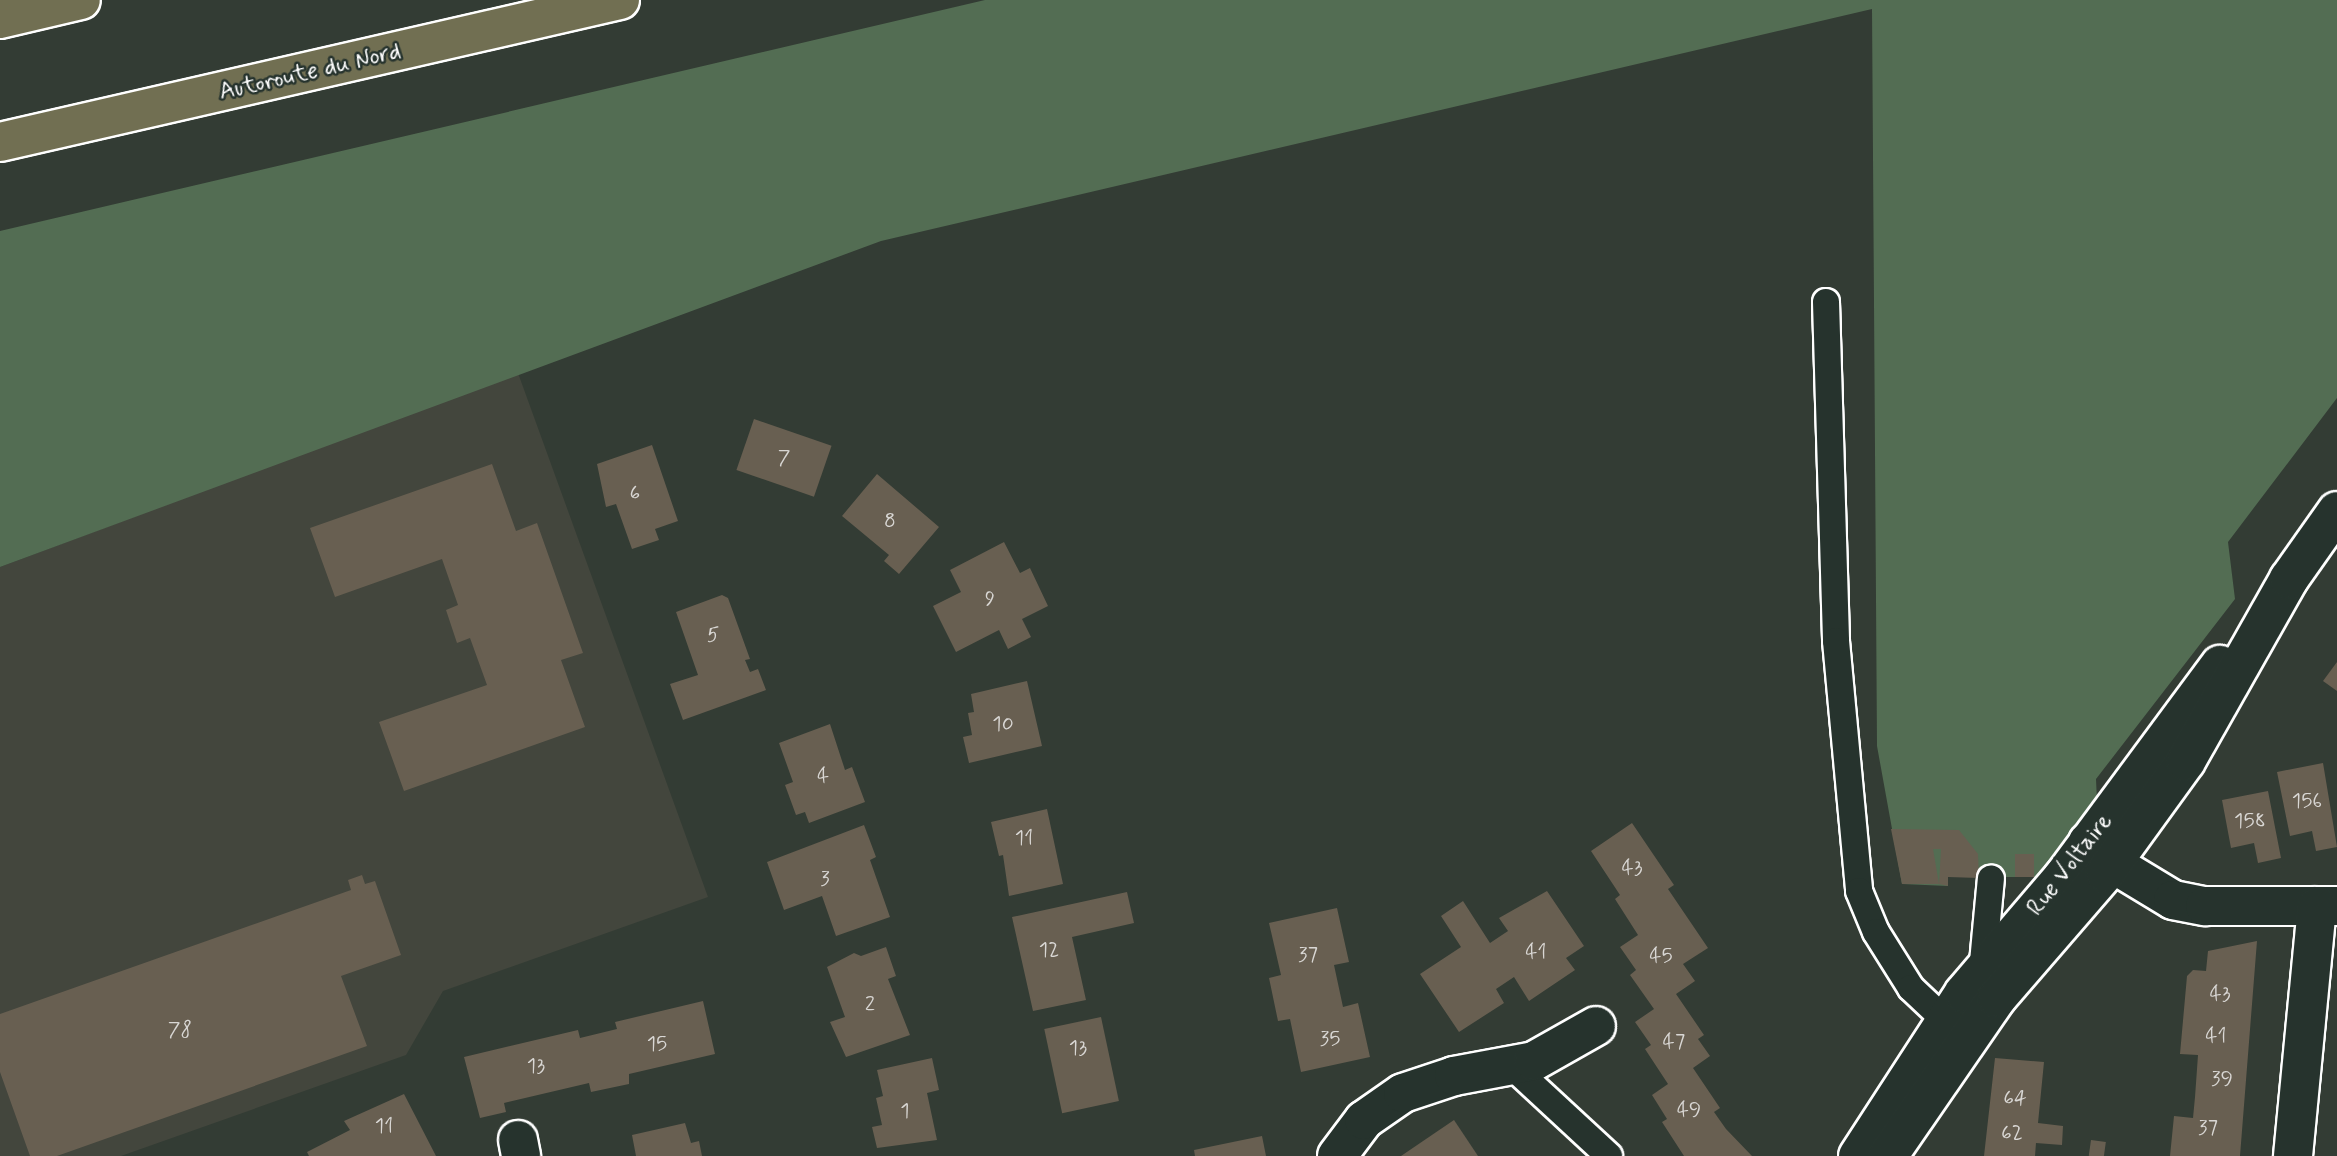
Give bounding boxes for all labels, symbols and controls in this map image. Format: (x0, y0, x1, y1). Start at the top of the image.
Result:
street label: Autoroute du Nord (218, 37, 402, 107)
house number: 7 (778, 445, 790, 471)
house number: 6 (630, 480, 640, 506)
house number: 8 (884, 508, 896, 534)
house number: 9 (985, 586, 995, 612)
house number: 5 (707, 622, 719, 648)
house number: 10 (992, 711, 1014, 737)
house number: 4 (817, 763, 829, 789)
house number: 156 (2292, 788, 2322, 814)
street label: Rue Voltaire (2021, 808, 2119, 922)
house number: 158 (2234, 808, 2266, 834)
house number: 11 (1015, 825, 1033, 851)
house number: 43 (1621, 855, 1643, 881)
house number: 3 (820, 866, 830, 892)
house number: 12 (1039, 937, 1059, 963)
house number: 41 (1525, 939, 1547, 965)
house number: 37 (1298, 942, 1318, 968)
house number: 45 (1649, 943, 1673, 969)
house number: 43 (2209, 981, 2231, 1007)
house number: 2 (865, 991, 875, 1017)
house number: 78 (168, 1017, 192, 1043)
house number: 41 (2205, 1023, 2227, 1049)
house number: 35 (1320, 1026, 1340, 1052)
house number: 47 (1663, 1029, 1685, 1055)
house number: 15 (647, 1031, 667, 1057)
house number: 13 (1069, 1035, 1087, 1061)
house number: 13 (527, 1053, 545, 1079)
house number: 39 (2211, 1066, 2233, 1092)
house number: 64 (2003, 1085, 2027, 1111)
house number: 49 (1677, 1097, 1701, 1123)
house number: 1 (900, 1098, 910, 1124)
house number: 11 (375, 1113, 393, 1139)
house number: 37 (2198, 1115, 2218, 1141)
house number: 62 (2001, 1120, 2023, 1146)

